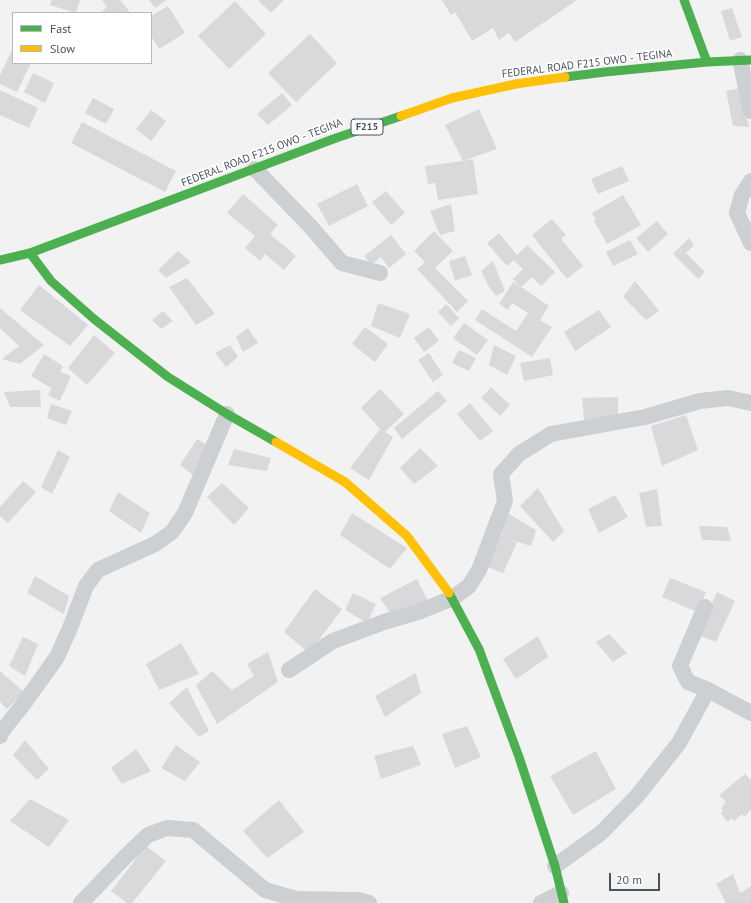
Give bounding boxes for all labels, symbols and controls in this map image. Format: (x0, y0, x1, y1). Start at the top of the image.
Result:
legend (12, 12, 152, 64)
text: Fast (50, 21, 71, 36)
text: Slow (50, 41, 75, 56)
street label: FEDERAL ROAD F215 OWO - TEGINA (501, 47, 673, 81)
street label: FEDERAL ROAD F215 OWO - TEGINA (179, 116, 345, 190)
road number: F215 (351, 119, 383, 135)
scale bar (611, 865, 662, 891)
text: 20 m (616, 872, 642, 887)

